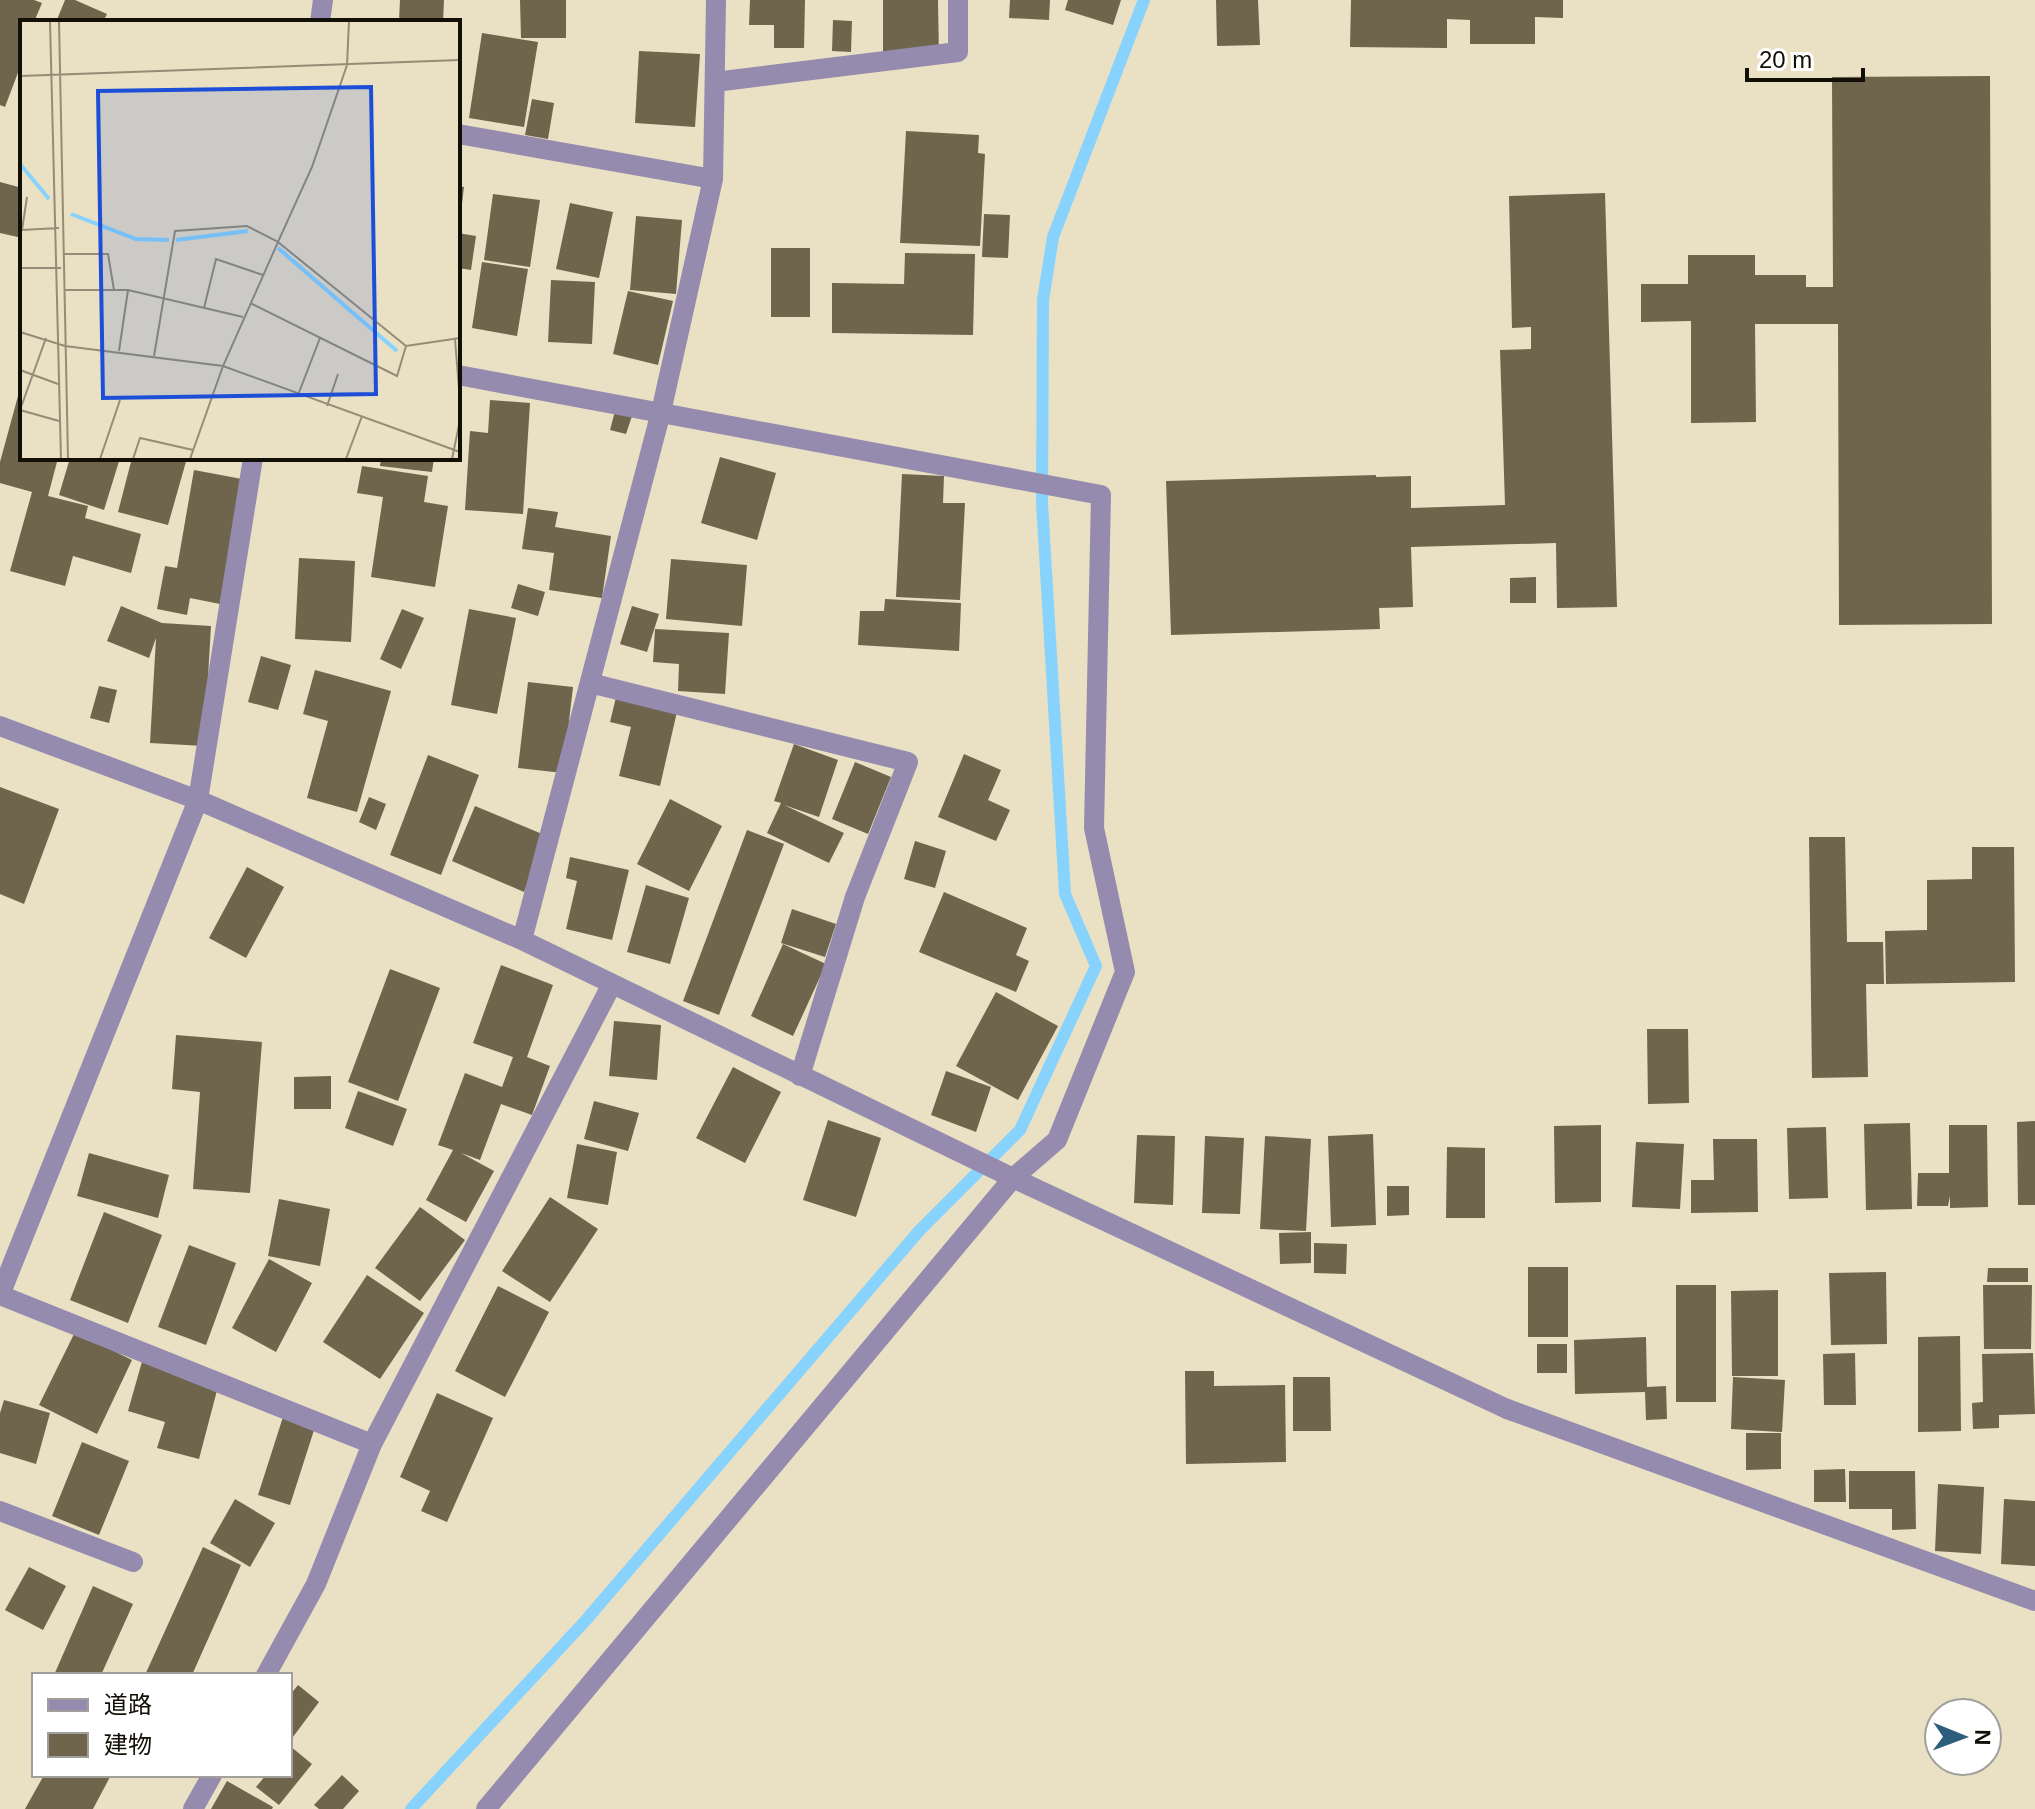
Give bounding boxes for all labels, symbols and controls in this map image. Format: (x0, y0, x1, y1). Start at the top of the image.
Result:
inset map (20, 20, 460, 460)
scale bar (1747, 32, 1863, 82)
text: 20 m (1759, 46, 1812, 73)
legend (32, 1673, 292, 1777)
text: 道路 (104, 1691, 152, 1718)
north arrow (1923, 1697, 2003, 1777)
text: N (1970, 1729, 1995, 1746)
text: 建物 (104, 1731, 152, 1758)

